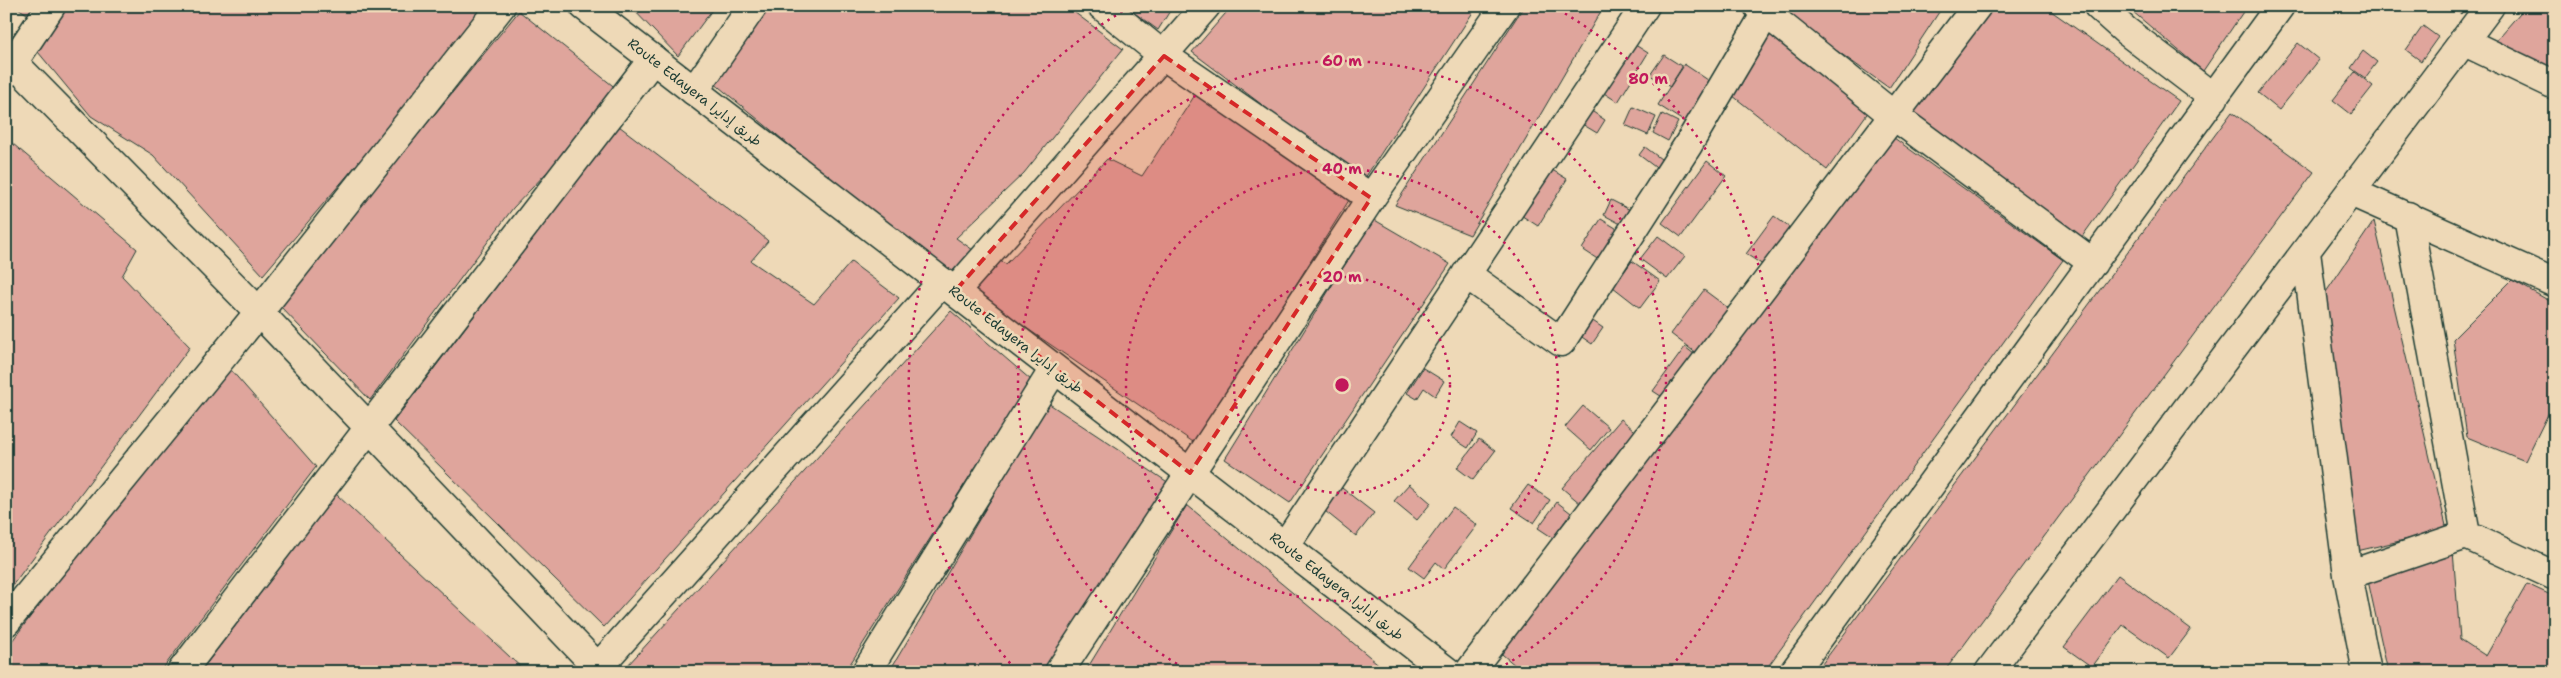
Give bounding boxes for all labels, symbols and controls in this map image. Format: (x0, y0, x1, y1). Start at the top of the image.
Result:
street label: Route Edayera طريق إدايرا (624, 34, 766, 150)
text: 60 m (1322, 51, 1362, 71)
text: 80 m (1628, 69, 1668, 89)
text: 40 m (1322, 159, 1362, 179)
text: 20 m (1322, 267, 1362, 287)
street label: Route Edayera طريق إدايرا (945, 281, 1087, 397)
centre of rings (1333, 376, 1351, 394)
street label: Route Edayera طريق إدايرا (1266, 528, 1408, 644)

